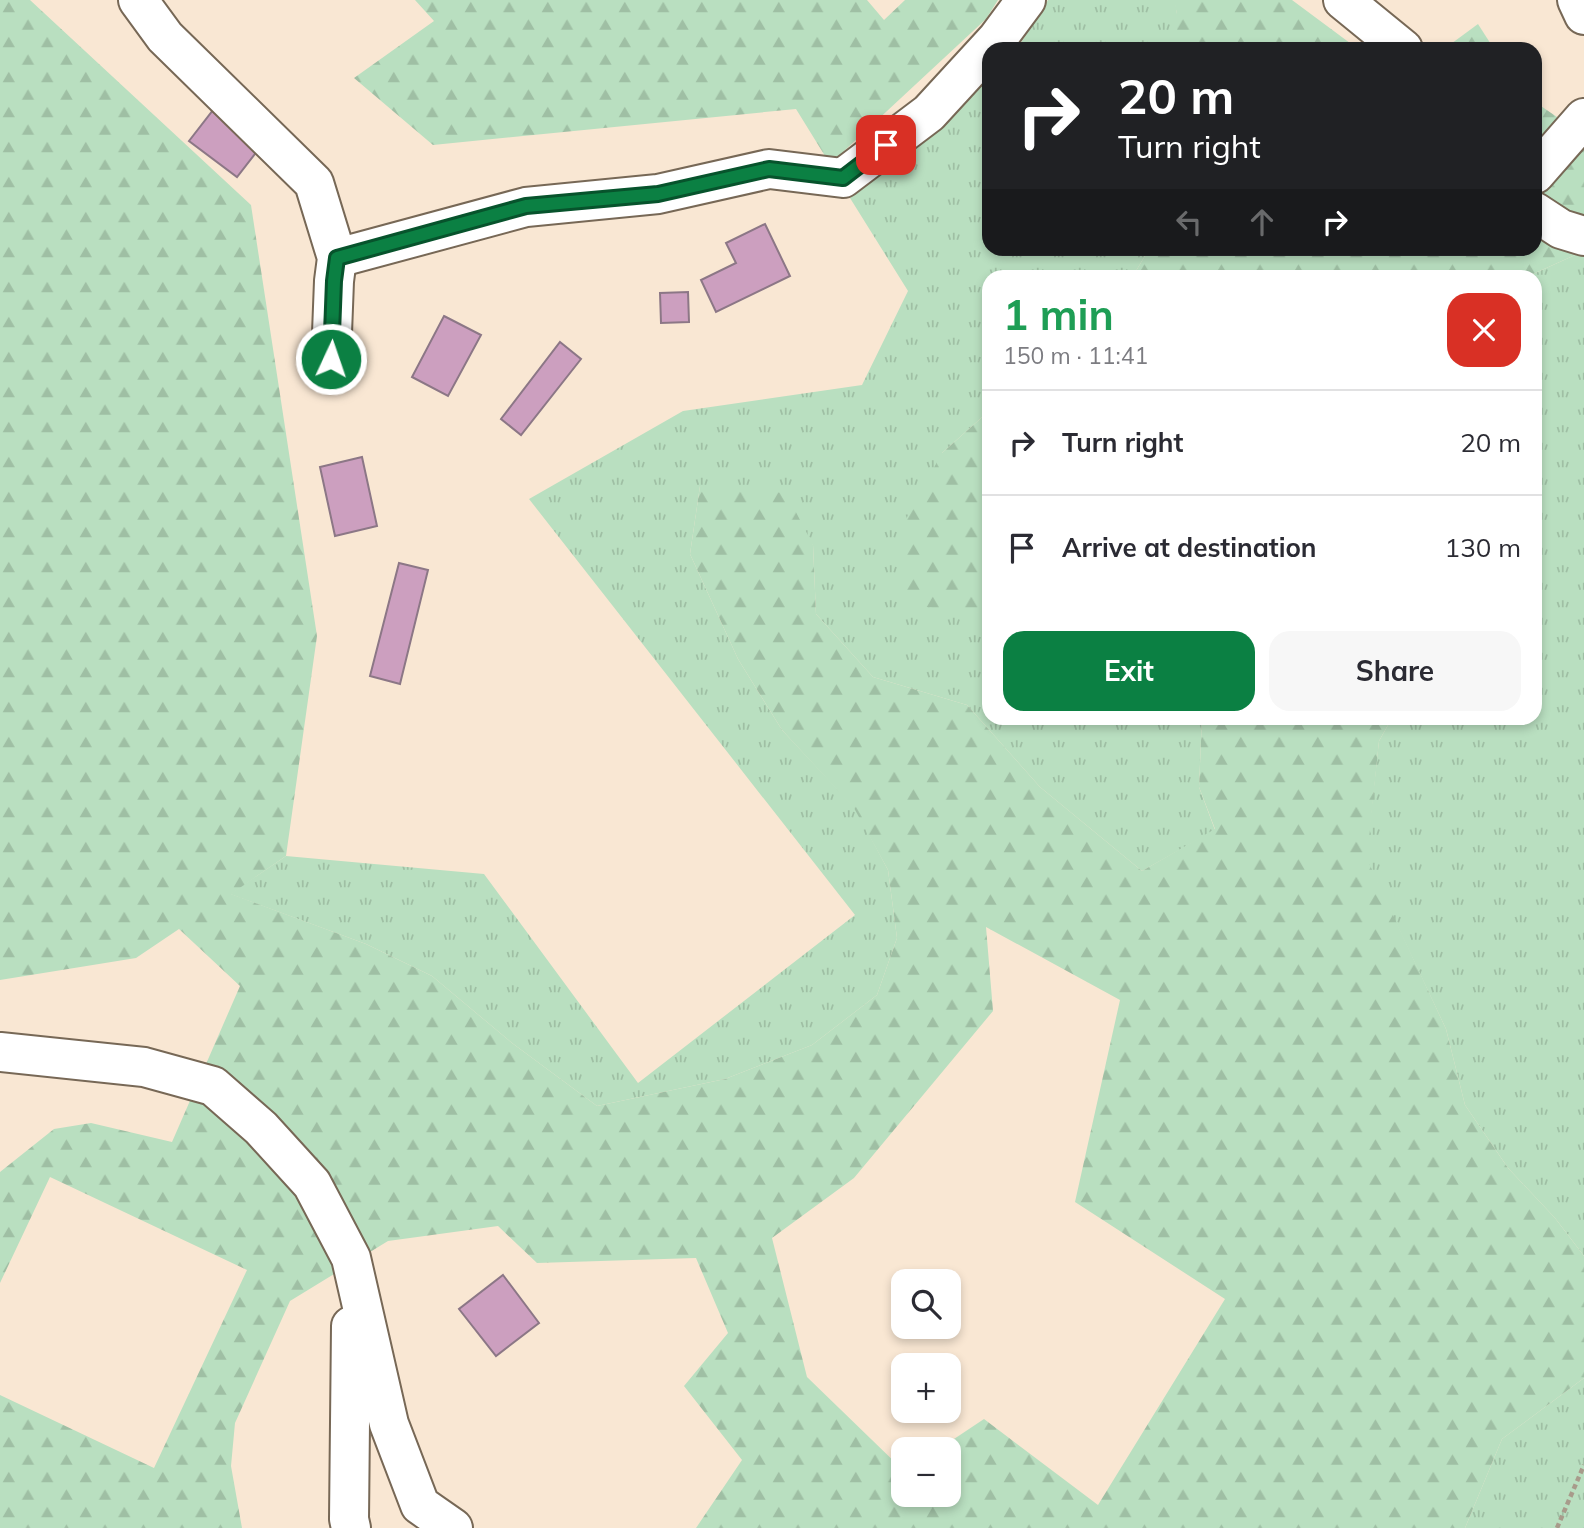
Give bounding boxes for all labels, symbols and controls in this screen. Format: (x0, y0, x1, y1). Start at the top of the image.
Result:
text: 20 m (1118, 65, 1234, 126)
icon: right (1003, 70, 1094, 161)
pin (856, 115, 916, 175)
icon: arrive (867, 126, 905, 164)
text: Turn right (1118, 126, 1261, 166)
icon: left (1170, 203, 1208, 241)
icon: ahead (1243, 203, 1281, 241)
icon: right (1316, 203, 1354, 241)
text: 1 min (1003, 288, 1114, 341)
button: close (1447, 293, 1521, 367)
position arrow (294, 322, 368, 396)
text: 150 m · 11:41 (1003, 341, 1148, 370)
icon: right (1003, 424, 1041, 462)
text: Turn right (1062, 426, 1183, 459)
text: 20 m (1460, 426, 1521, 459)
icon: arrive (1003, 529, 1041, 567)
text: Arrive at destination (1062, 531, 1317, 564)
text: 130 m (1445, 531, 1521, 564)
button: Exit (1003, 631, 1255, 711)
button: Share (1269, 631, 1521, 711)
map controls (891, 1269, 961, 1507)
button: search (891, 1269, 961, 1339)
button: + (891, 1353, 961, 1423)
button: − (891, 1437, 961, 1507)

